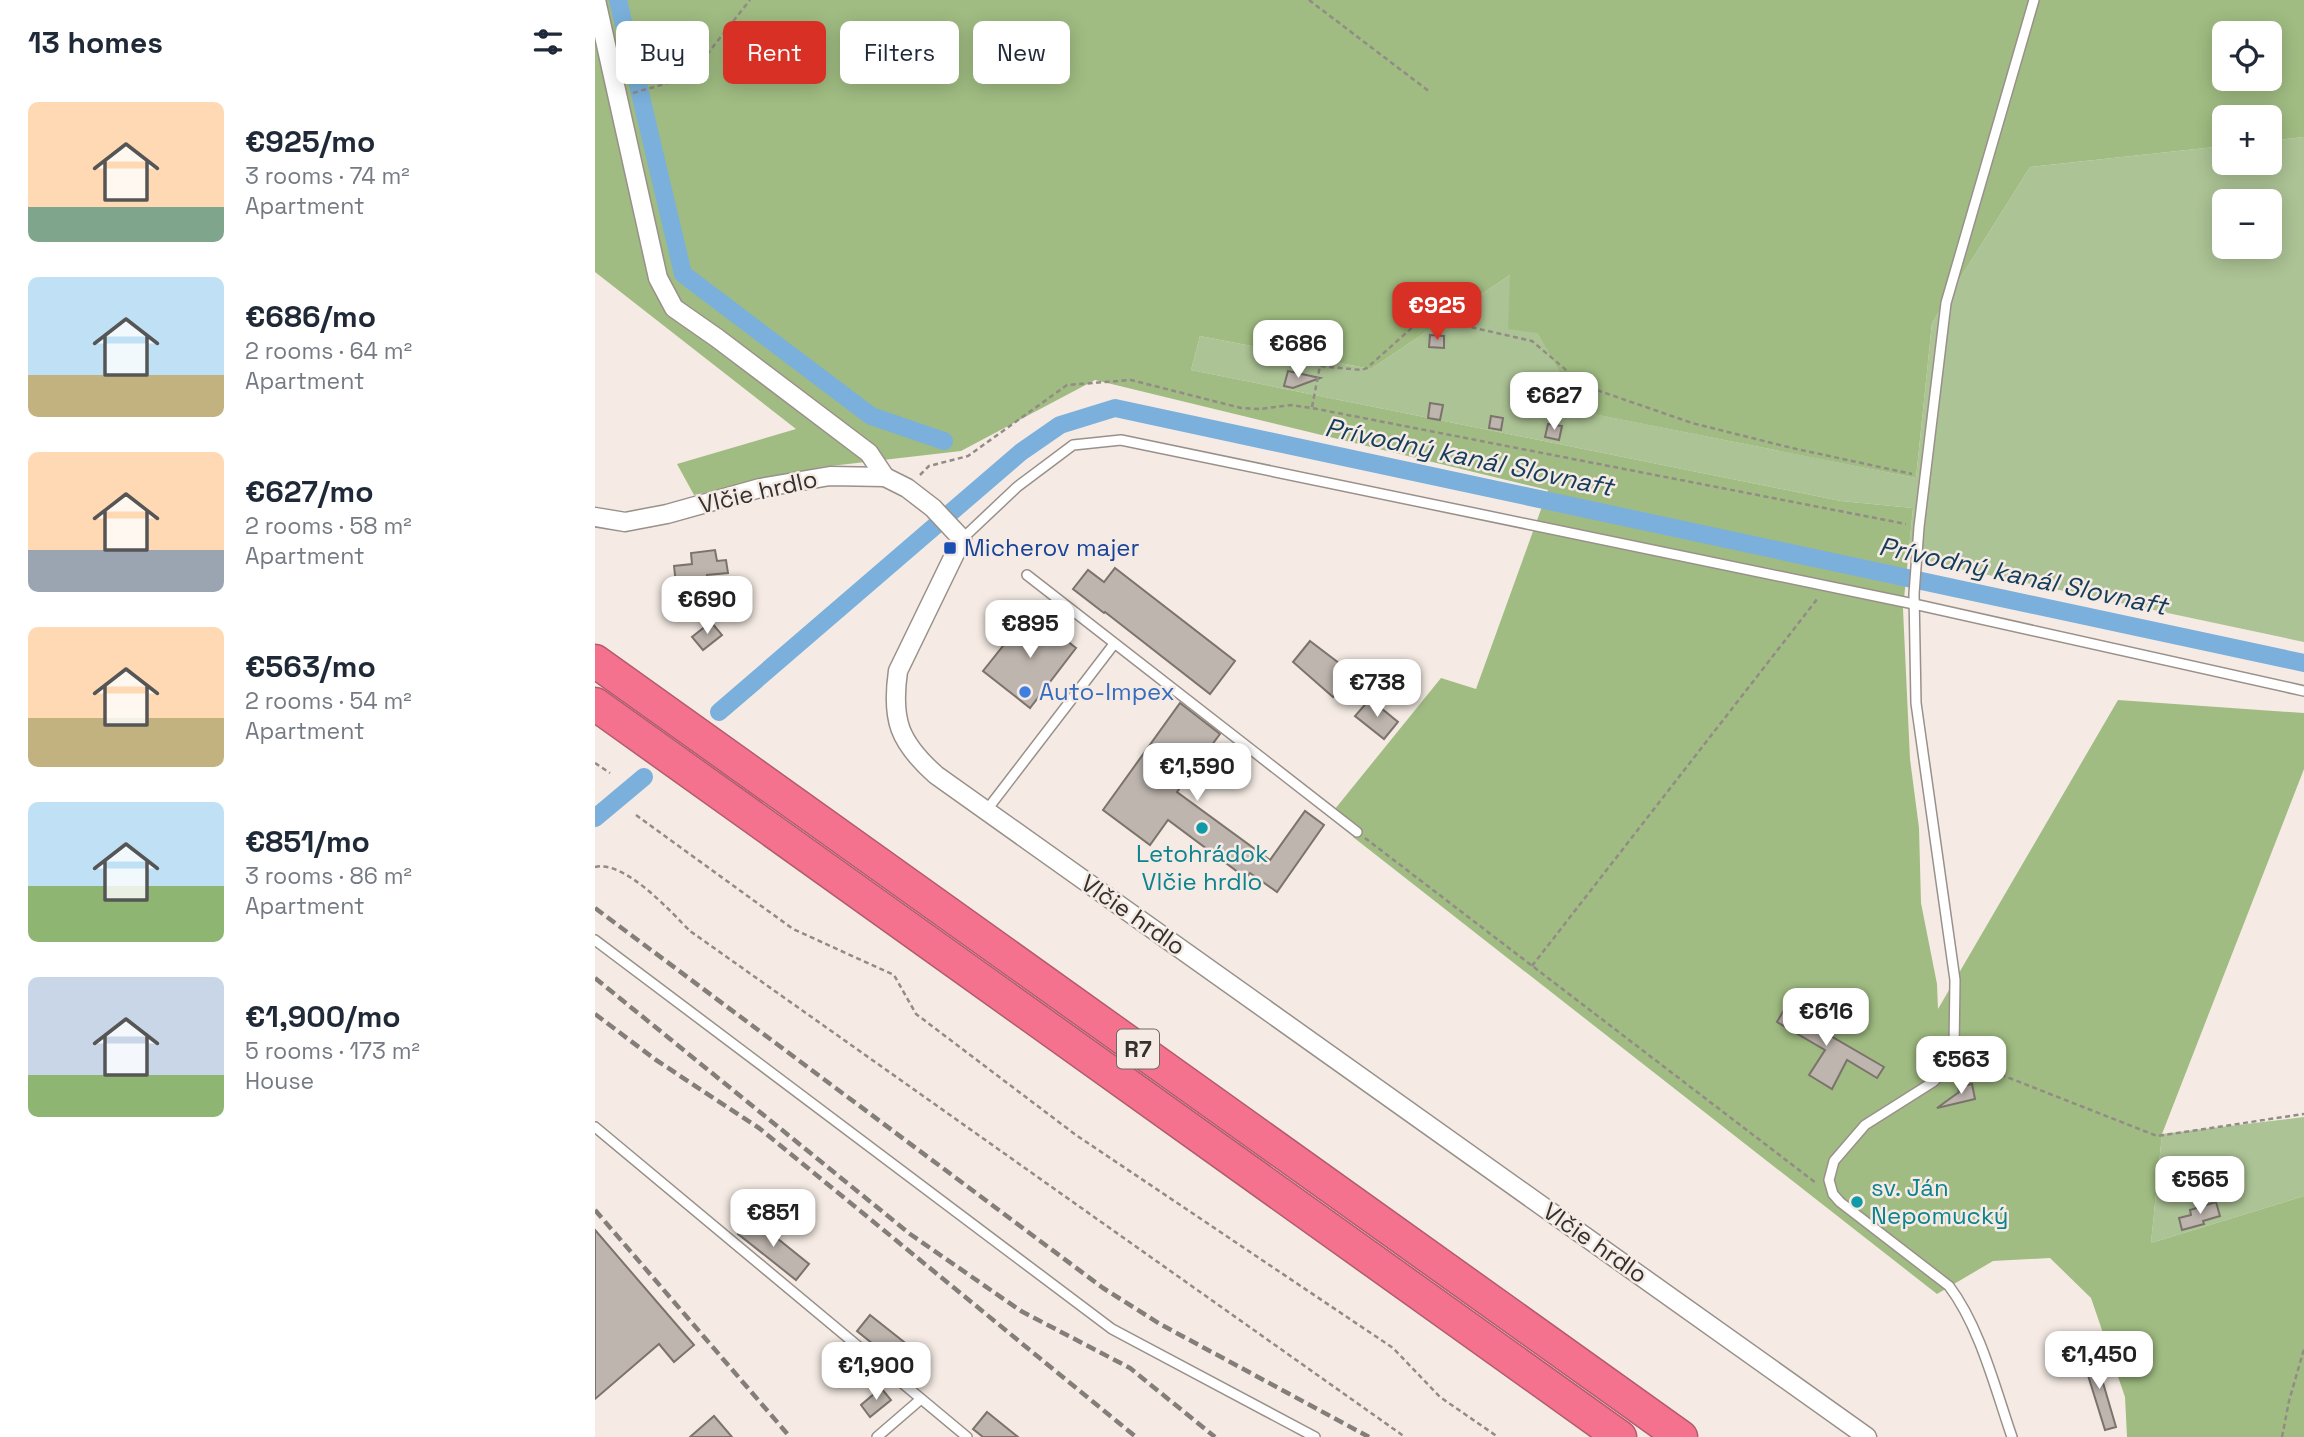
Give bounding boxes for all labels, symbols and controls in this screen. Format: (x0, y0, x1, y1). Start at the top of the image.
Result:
chip: Buy (616, 21, 709, 84)
chip: Rent (723, 21, 826, 84)
chip: Filters (840, 21, 959, 84)
chip: New (973, 21, 1070, 84)
map controls (2212, 21, 2282, 259)
button: locate (2212, 21, 2282, 91)
text: 13 homes (28, 23, 163, 62)
icon: filters (529, 23, 567, 61)
button: + (2212, 105, 2282, 175)
text: €925/mo (245, 122, 375, 161)
icon: home (84, 130, 168, 214)
text: 3 rooms · 74 m² (245, 161, 410, 191)
button: − (2212, 189, 2282, 259)
text: Apartment (245, 191, 365, 221)
pin: €925 (1396, 282, 1478, 342)
text: €925 (1408, 290, 1466, 320)
text: €686/mo (245, 297, 376, 336)
icon: home (84, 305, 168, 389)
pin: €686 (1257, 320, 1339, 380)
text: €686 (1269, 328, 1327, 358)
text: 2 rooms · 64 m² (245, 336, 412, 366)
text: Apartment (245, 366, 365, 396)
pin: €627 (1513, 372, 1595, 432)
text: €627 (1526, 380, 1582, 410)
water label: Prívodný kanál Slovnaft (1322, 410, 1618, 505)
street label: Vlčie hrdlo (696, 463, 820, 520)
text: €627/mo (245, 472, 374, 511)
icon: home (84, 480, 168, 564)
text: 2 rooms · 58 m² (245, 511, 412, 541)
water label: Prívodný kanál Slovnaft (1876, 529, 2172, 624)
place label: Micherov majer (964, 532, 1140, 563)
marker: Micherov majer (942, 540, 958, 556)
text: Apartment (245, 541, 365, 571)
pin: €690 (666, 576, 748, 636)
text: €690 (678, 584, 736, 614)
pin: €895 (989, 600, 1071, 660)
text: €895 (1001, 608, 1059, 638)
text: €563/mo (245, 647, 376, 686)
icon: home (84, 655, 168, 739)
pin: €738 (1336, 660, 1418, 719)
text: €738 (1349, 667, 1405, 697)
place label: Auto-Impex (1039, 676, 1175, 707)
marker: Auto-Impex (1017, 684, 1033, 700)
text: 2 rooms · 54 m² (245, 686, 412, 716)
text: Apartment (245, 716, 365, 746)
pin: €1,590 (1140, 744, 1254, 803)
text: €1,590 (1159, 751, 1235, 781)
marker: Letohrádok Vlčie hrdlo (1194, 820, 1210, 836)
text: €851/mo (245, 822, 370, 861)
icon: home (84, 830, 168, 914)
place label: Letohrádok Vlčie hrdlo (1136, 838, 1268, 897)
text: 3 rooms · 86 m² (245, 861, 412, 891)
street label: Vlčie hrdlo (1075, 867, 1192, 962)
text: Apartment (245, 891, 365, 921)
pin: €616 (1785, 988, 1867, 1048)
text: €616 (1799, 996, 1853, 1026)
text: €1,900/mo (245, 997, 401, 1036)
icon: home (84, 1005, 168, 1089)
road number: R7 (1117, 1030, 1159, 1068)
text: 5 rooms · 173 m² (245, 1036, 420, 1066)
pin: €563 (1920, 1036, 2002, 1096)
text: €563 (1932, 1044, 1990, 1074)
text: House (245, 1066, 314, 1096)
pin: €565 (2159, 1156, 2241, 1216)
text: €565 (2171, 1164, 2229, 1194)
place label: sv. Ján Nepomucký (1871, 1172, 2009, 1231)
pin: €851 (732, 1190, 814, 1249)
marker: sv. Ján Nepomucký (1849, 1194, 1865, 1210)
street label: Vlčie hrdlo (1537, 1195, 1654, 1290)
text: €851 (746, 1197, 800, 1227)
pin: €1,450 (2042, 1332, 2156, 1391)
text: €1,450 (2061, 1339, 2137, 1369)
pin: €1,900 (819, 1342, 933, 1402)
text: €1,900 (838, 1350, 914, 1380)

